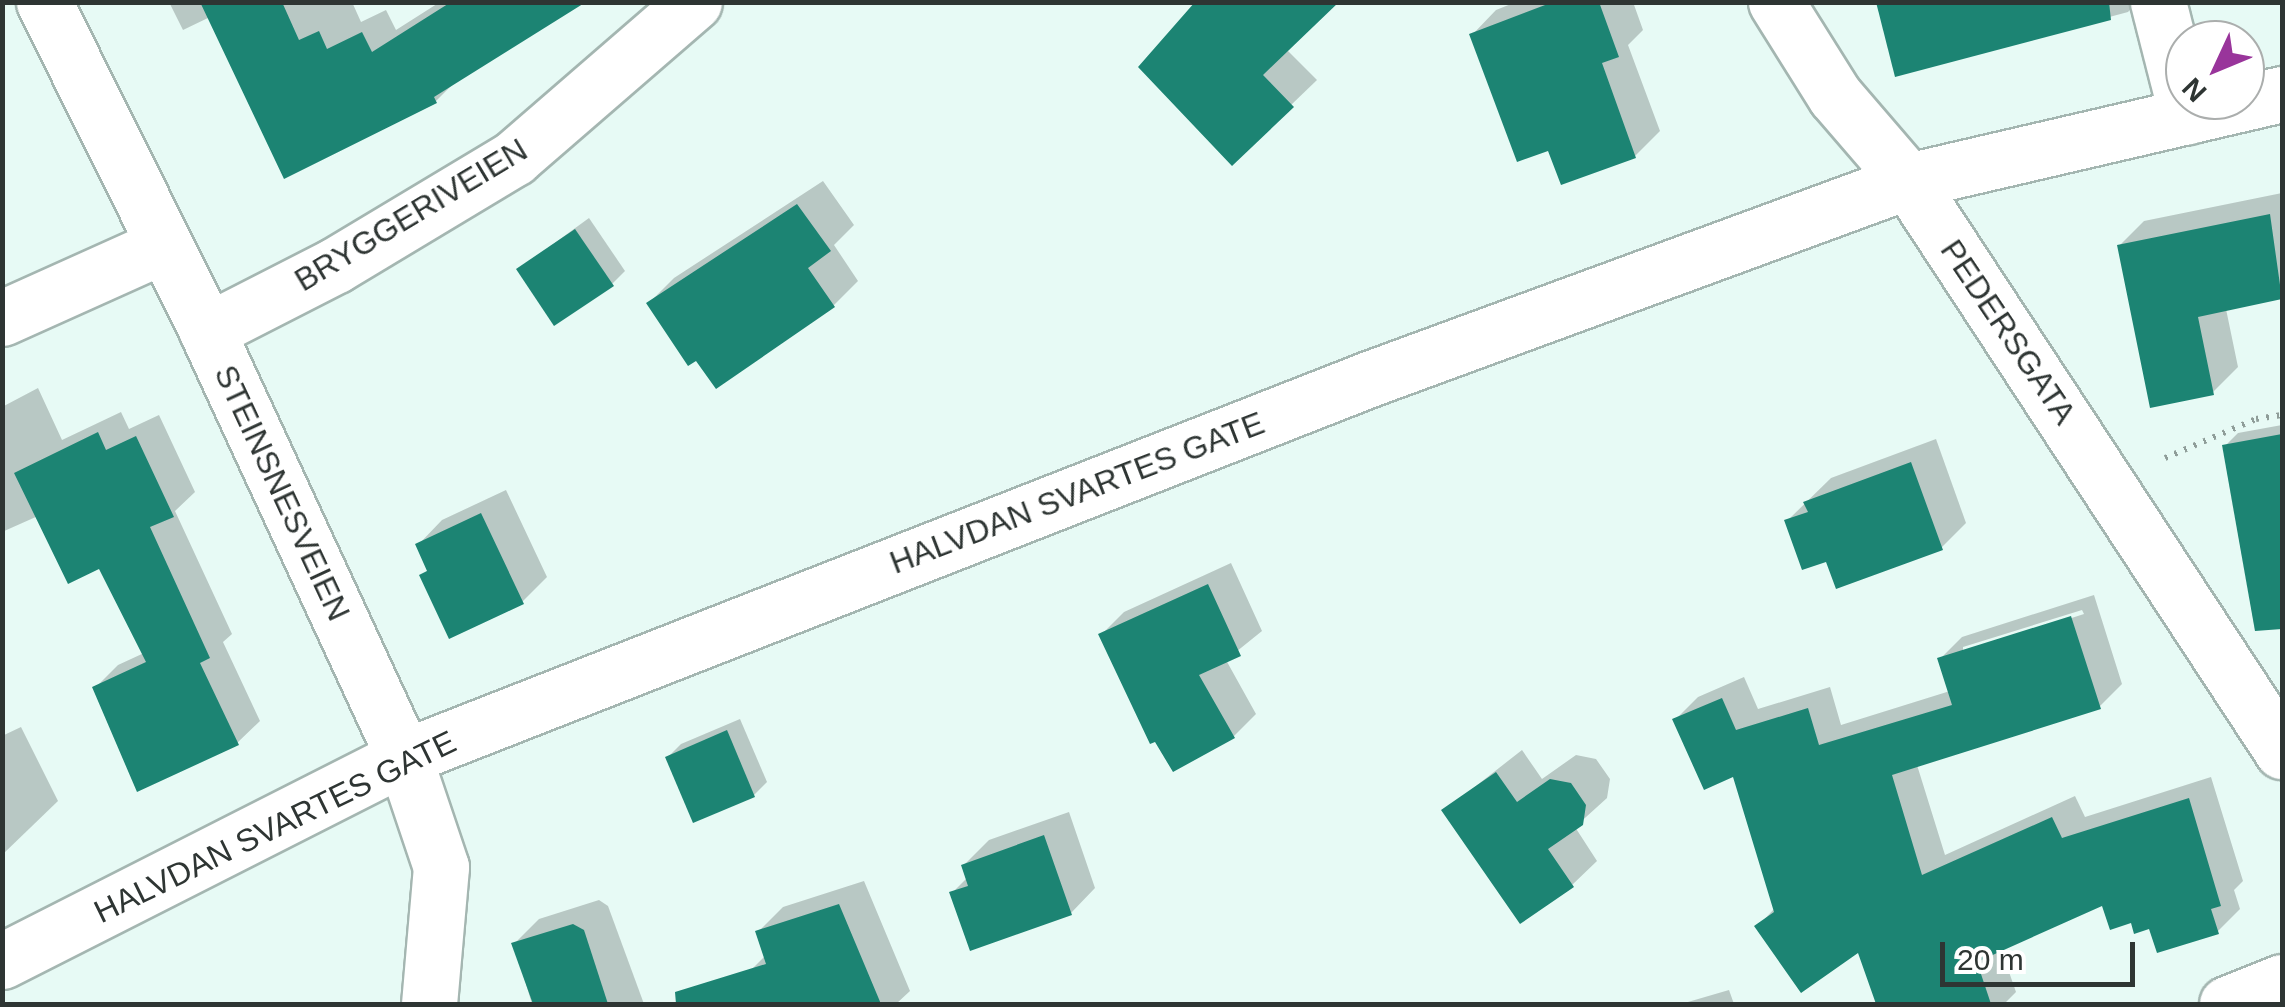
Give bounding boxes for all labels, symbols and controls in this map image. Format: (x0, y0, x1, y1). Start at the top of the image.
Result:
north arrow (2165, 20, 2265, 120)
text: N (2176, 72, 2213, 108)
street label: BRYGGERIVEIEN (288, 130, 534, 300)
street label: PEDERSGATA (1932, 233, 2084, 431)
street label: STEINSNESVEIEN (206, 359, 358, 627)
street label: HALVDAN SVARTES GATE (884, 404, 1270, 582)
street label: HALVDAN SVARTES GATE (88, 723, 462, 931)
scale bar (1945, 922, 2140, 984)
text: 20 m (1957, 943, 2024, 976)

